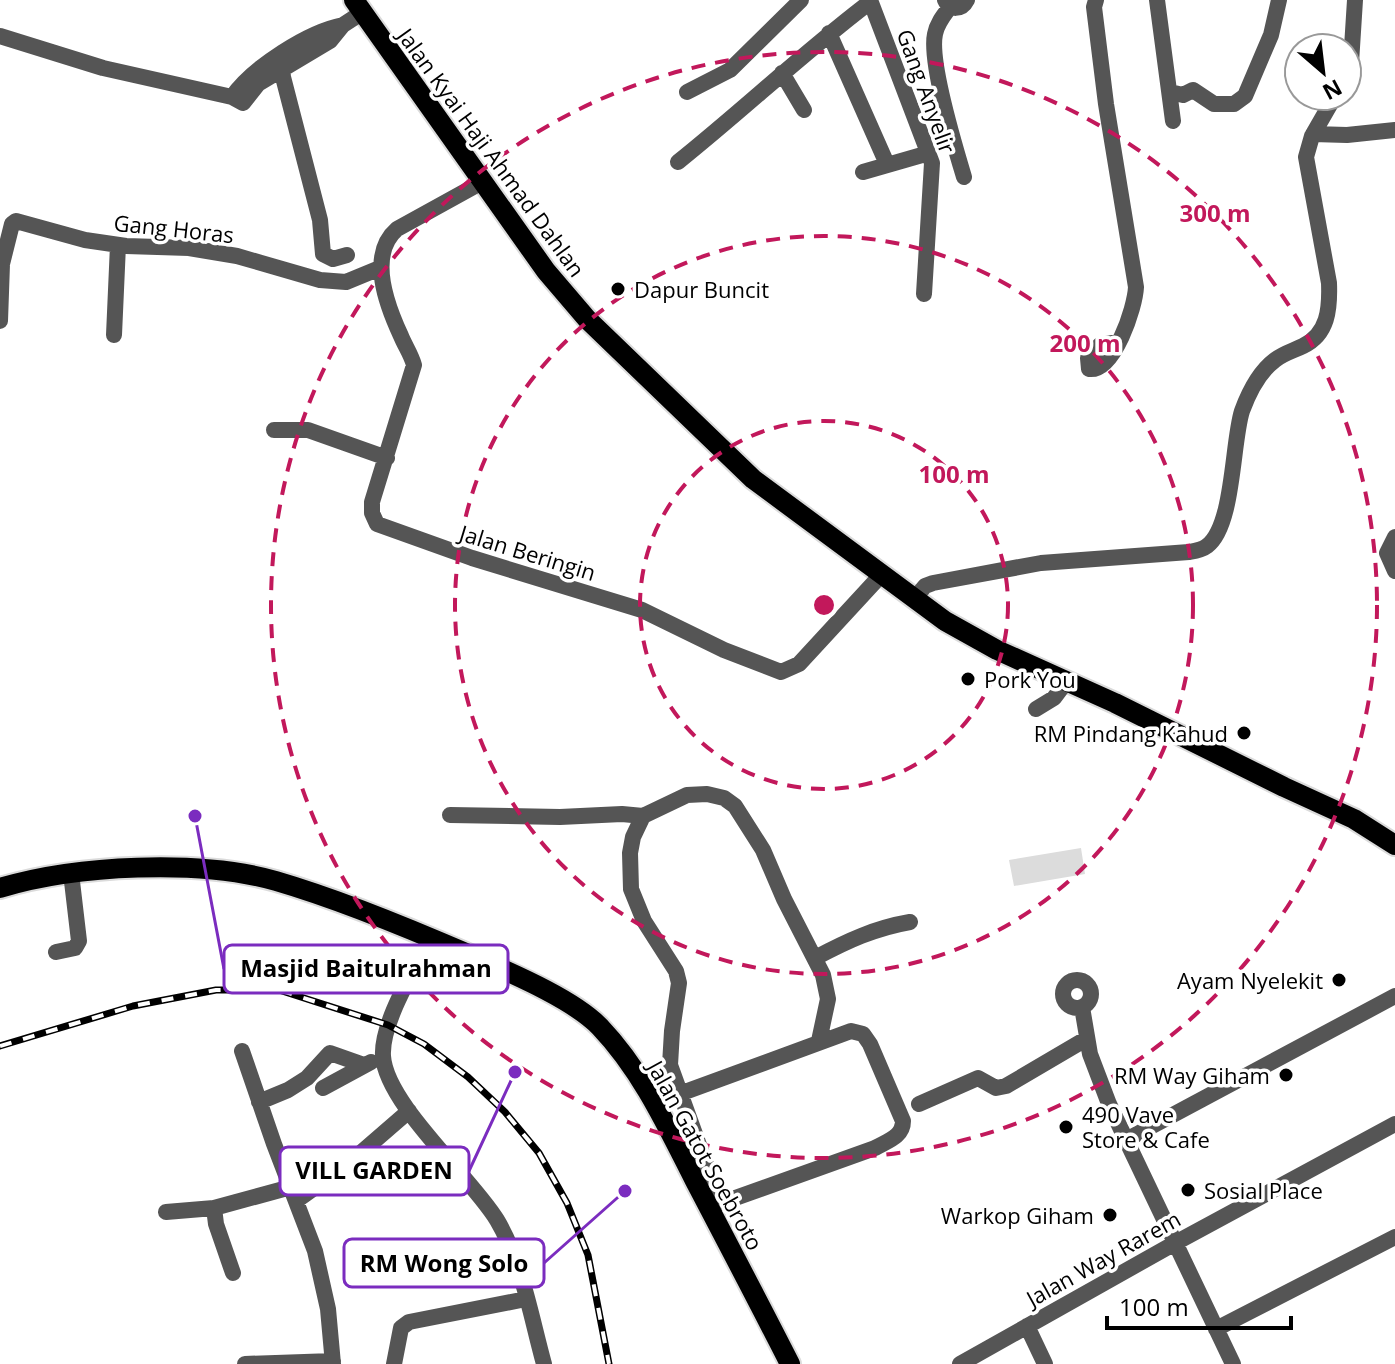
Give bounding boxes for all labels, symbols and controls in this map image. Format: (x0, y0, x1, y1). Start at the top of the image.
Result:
street label: Jalan Kyai Haji Ahmad Dahlan (390, 20, 592, 282)
street label: Gang Anyelir (891, 25, 963, 157)
north arrow (1283, 32, 1363, 112)
text: N (1318, 73, 1348, 108)
text: 300 m (1180, 196, 1250, 229)
street label: Gang Horas (112, 207, 236, 249)
place label: Dapur Buncit (634, 274, 769, 304)
marker: Dapur Buncit (609, 280, 627, 298)
text: 200 m (1050, 326, 1120, 359)
text: 100 m (919, 457, 989, 490)
street label: Jalan Beringin (454, 516, 600, 587)
centre of rings (810, 591, 838, 619)
place label: Pork You (984, 664, 1076, 694)
marker: Pork You (959, 670, 977, 688)
place label: RM Pindang Kahud (1034, 718, 1228, 748)
marker: RM Pindang Kahud (1235, 724, 1253, 742)
callout: Masjid Baitulrahman (224, 945, 508, 993)
text: Masjid Baitulrahman (240, 951, 492, 984)
place label: Ayam Nyelekit (1177, 965, 1323, 995)
marker: Ayam Nyelekit (1330, 971, 1348, 989)
street label: Jalan Gatot Soebroto (640, 1053, 771, 1255)
place label: RM Way Giham (1114, 1060, 1270, 1090)
marker: RM Way Giham (1277, 1066, 1295, 1084)
place label: 490 Vave Store & Cafe (1082, 1099, 1210, 1154)
marker: 490 Vave Store & Cafe (1057, 1118, 1075, 1136)
callout: VILL GARDEN (280, 1147, 469, 1195)
text: VILL GARDEN (295, 1153, 453, 1186)
place label: Sosial Place (1204, 1175, 1323, 1205)
marker: Sosial Place (1179, 1181, 1197, 1199)
place label: Warkop Giham (941, 1200, 1094, 1230)
street label: Jalan Way Rarem (1019, 1203, 1185, 1314)
marker: Warkop Giham (1101, 1206, 1119, 1224)
callout: RM Wong Solo (344, 1239, 544, 1287)
text: RM Wong Solo (360, 1246, 528, 1279)
scale bar (1107, 1280, 1291, 1330)
text: 100 m (1119, 1290, 1189, 1323)

